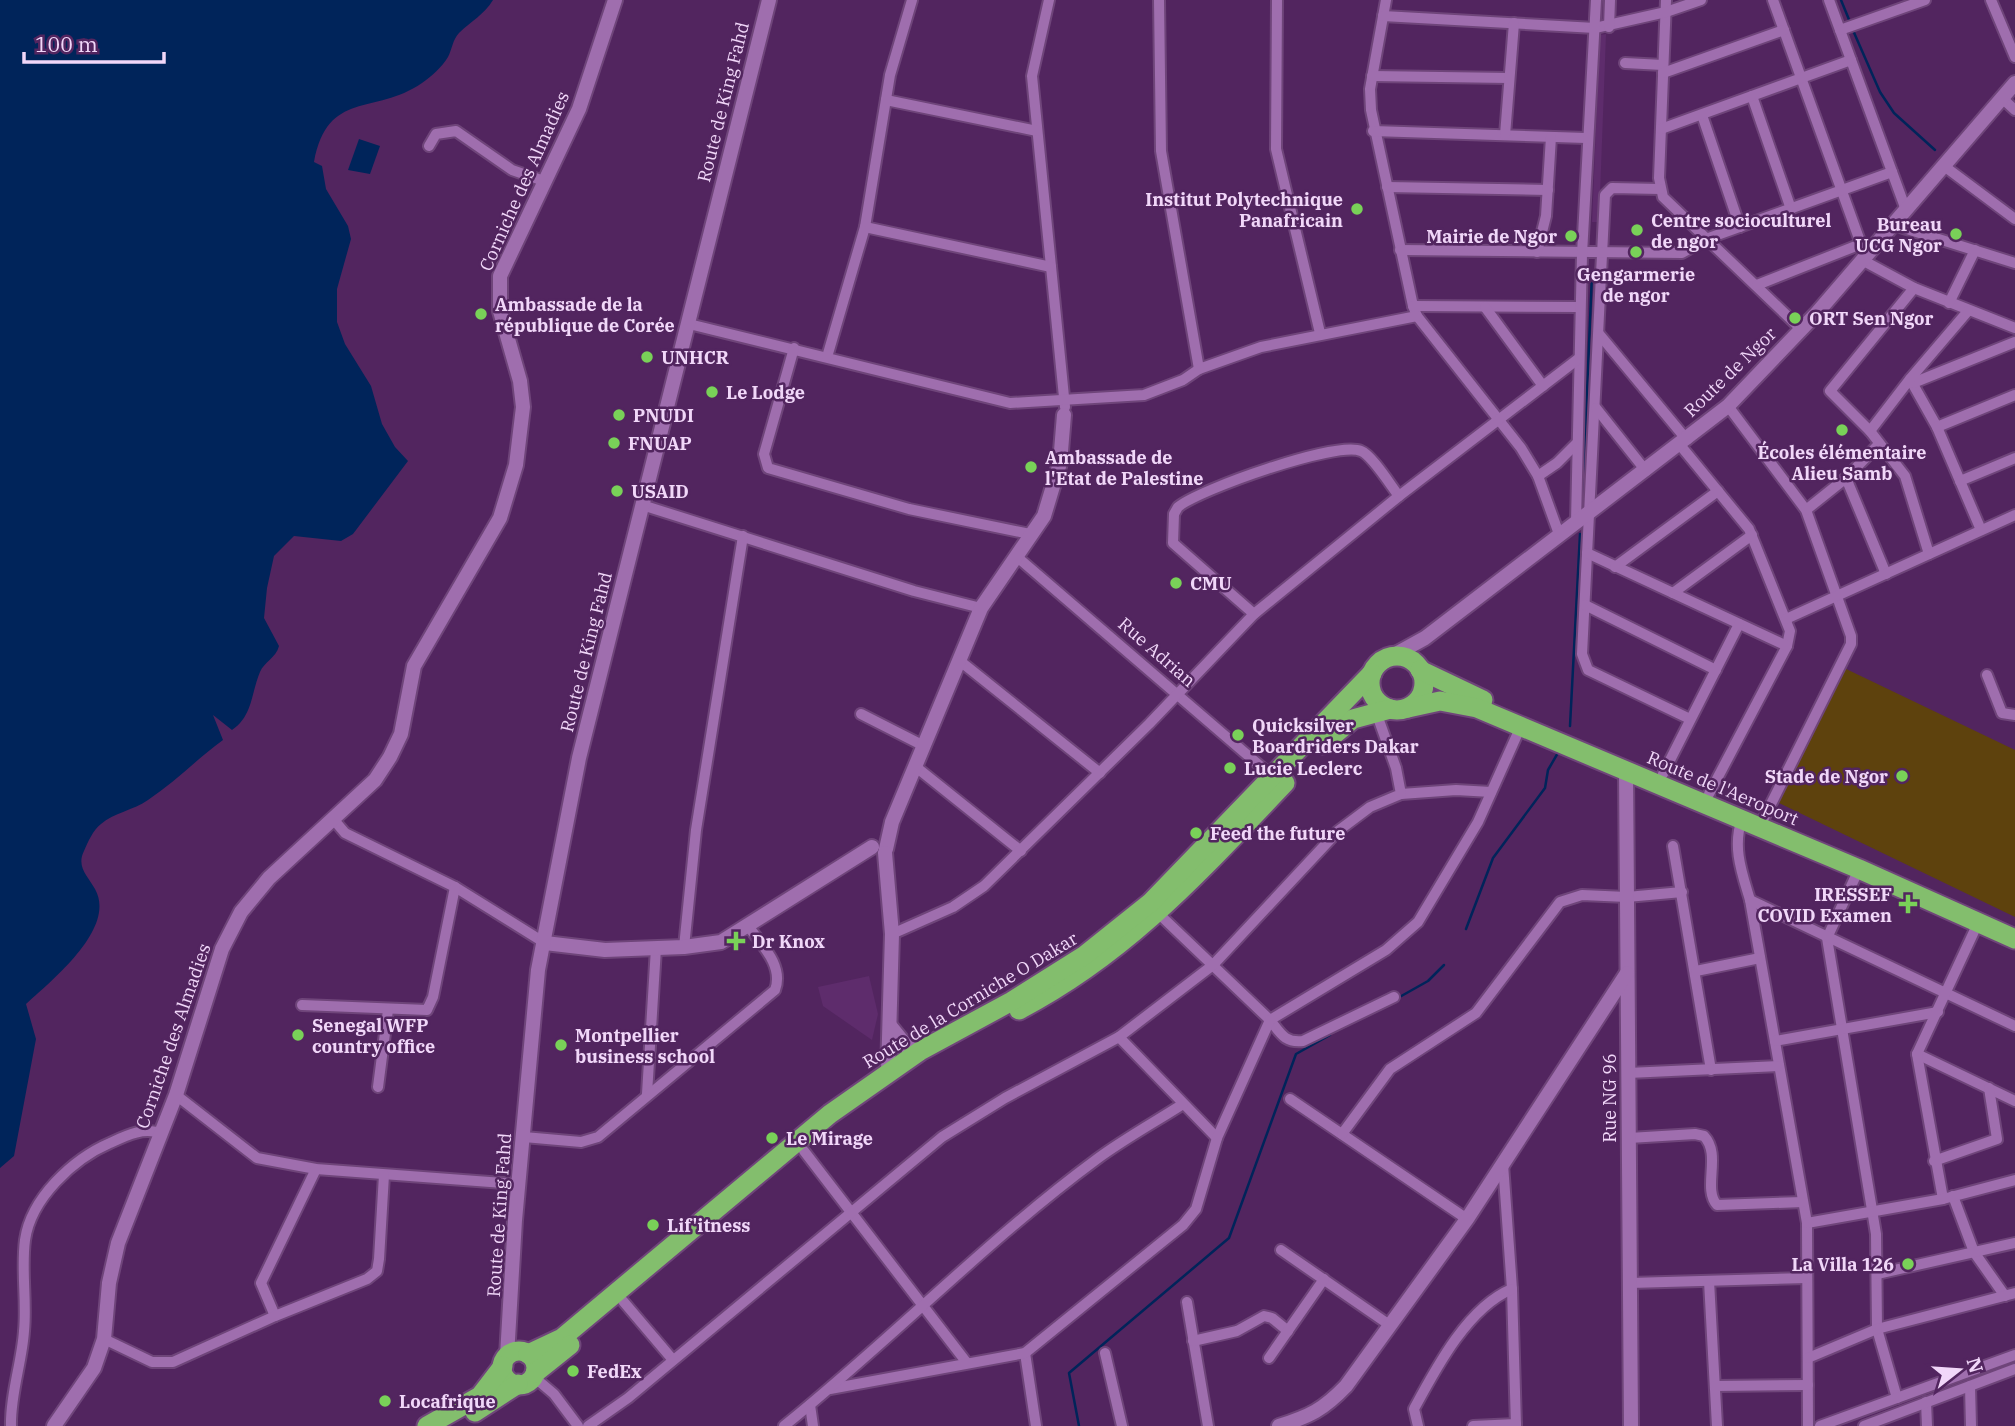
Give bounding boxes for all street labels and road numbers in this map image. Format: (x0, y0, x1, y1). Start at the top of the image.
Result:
street label: Route de King Fahd (692, 19, 754, 185)
street label: Corniche des Almadies (474, 88, 574, 274)
street label: Route de Ngor (1679, 322, 1781, 422)
street label: Route de King Fahd (555, 569, 617, 735)
street label: Rue Adrian (1114, 612, 1200, 692)
street label: Route de l'Aeroport (1644, 746, 1802, 830)
street label: Route de la Corniche O Dakar (858, 927, 1082, 1073)
street label: Corniche des Almadies (130, 940, 216, 1132)
street label: Rue NG 96 (1598, 1053, 1621, 1143)
street label: Route de King Fahd (482, 1132, 516, 1298)

